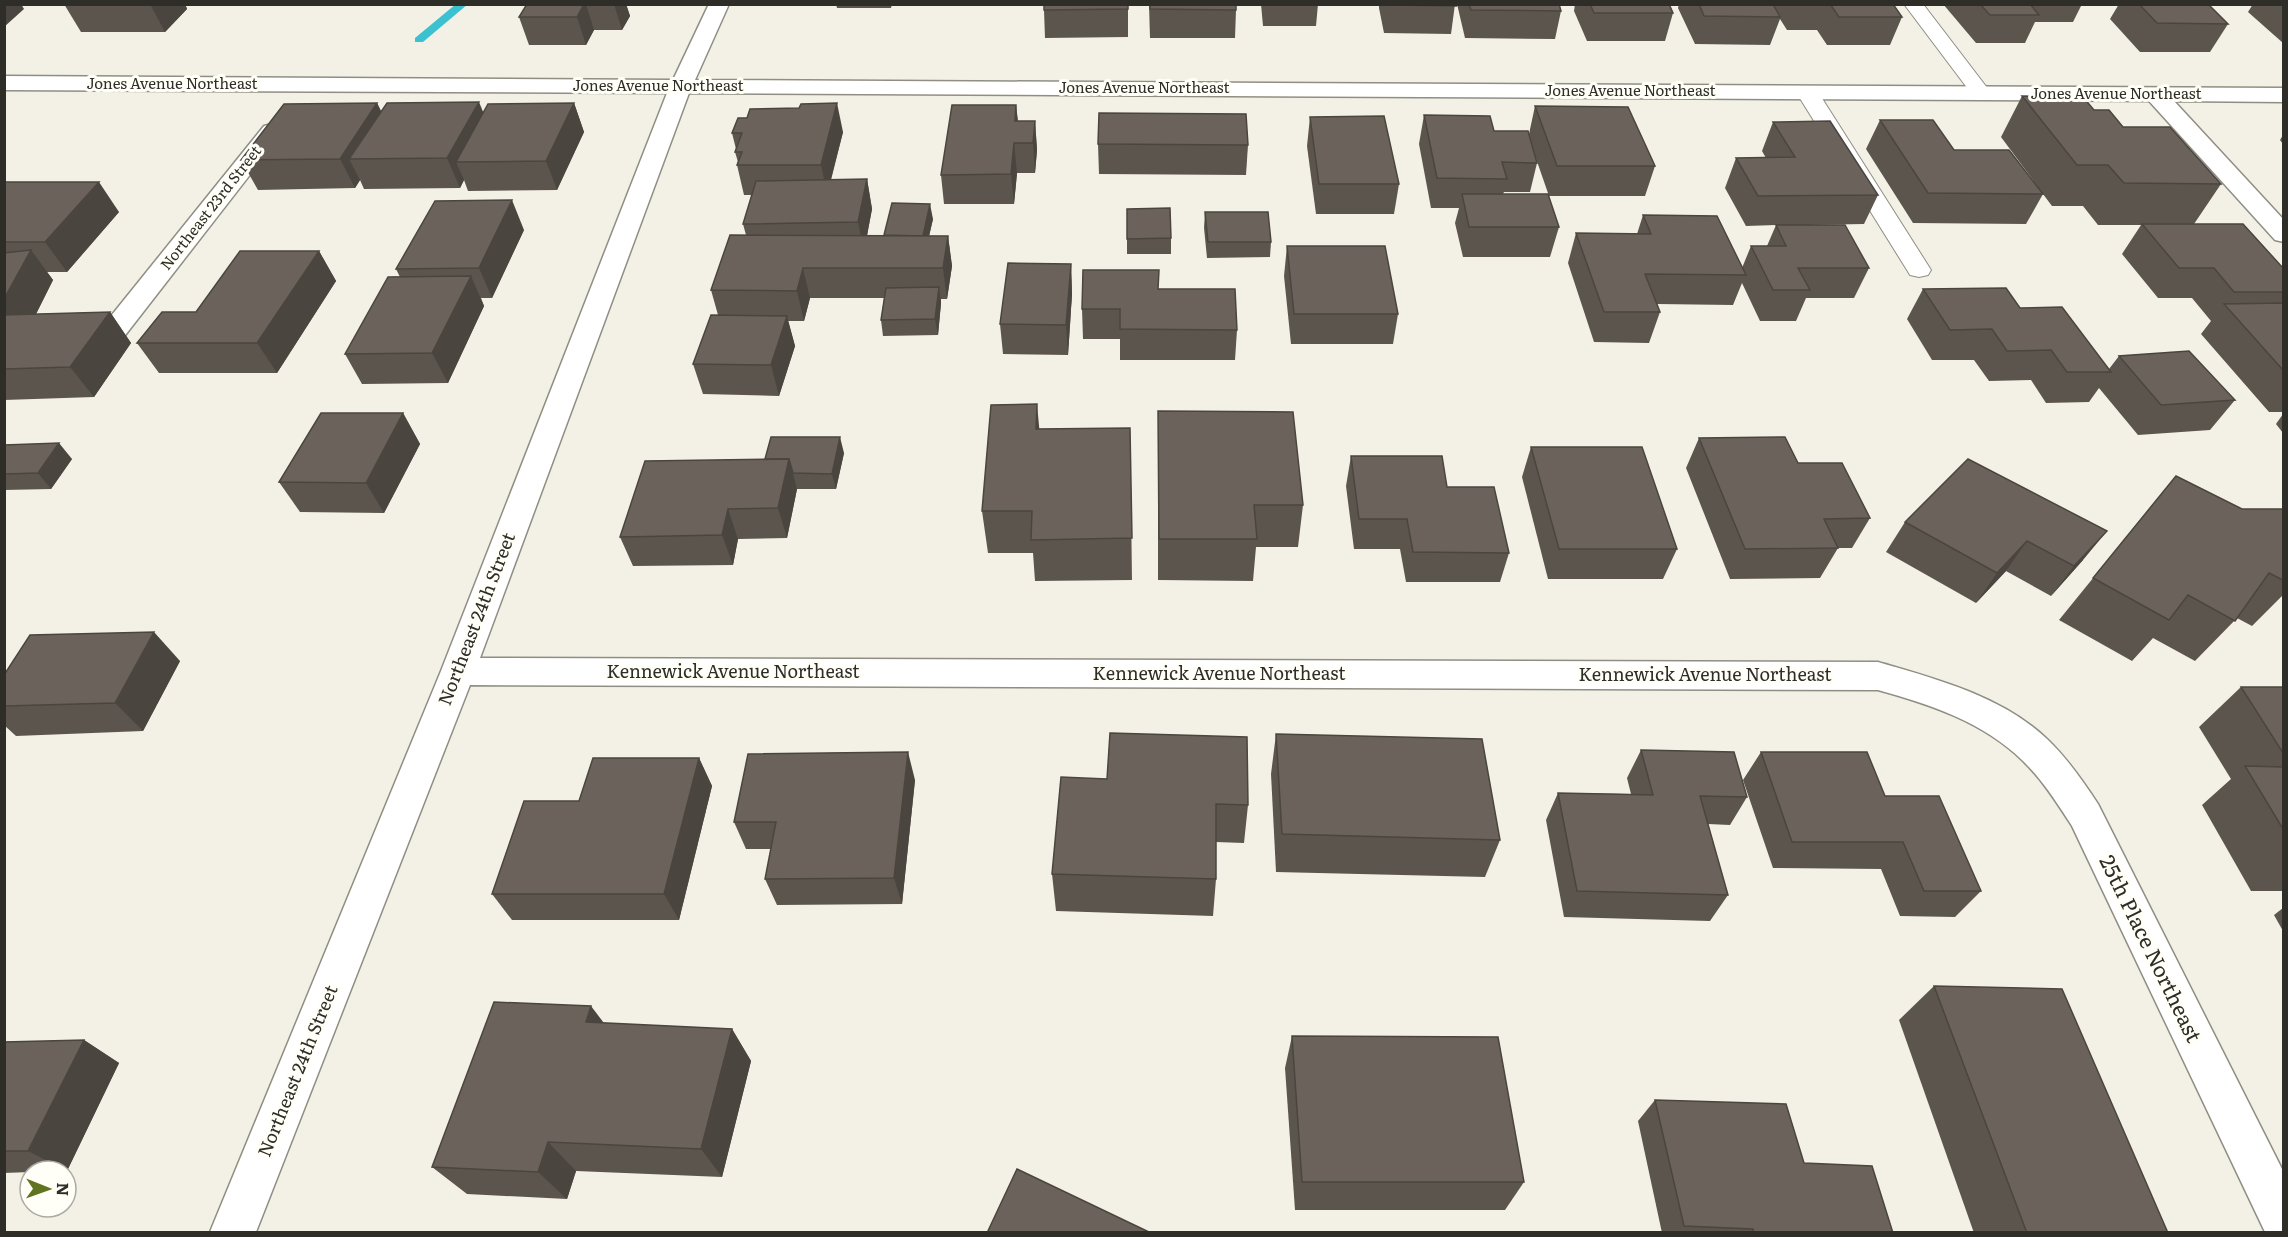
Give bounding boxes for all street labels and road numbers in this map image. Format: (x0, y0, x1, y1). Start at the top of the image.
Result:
street label: Jones Avenue Northeast (86, 71, 258, 94)
street label: Jones Avenue Northeast (572, 73, 744, 96)
street label: Jones Avenue Northeast (1058, 75, 1230, 98)
street label: Jones Avenue Northeast (1544, 78, 1716, 101)
street label: Jones Avenue Northeast (2030, 81, 2202, 104)
street label: Northeast 23rd Street (154, 140, 266, 274)
street label: Northeast 24th Street (430, 527, 521, 709)
street label: Kennewick Avenue Northeast (607, 657, 860, 684)
street label: Kennewick Avenue Northeast (1093, 659, 1346, 686)
street label: Kennewick Avenue Northeast (1579, 660, 1832, 687)
street label: 25th Place Northeast (2093, 849, 2211, 1047)
street label: Northeast 24th Street (250, 980, 344, 1160)

